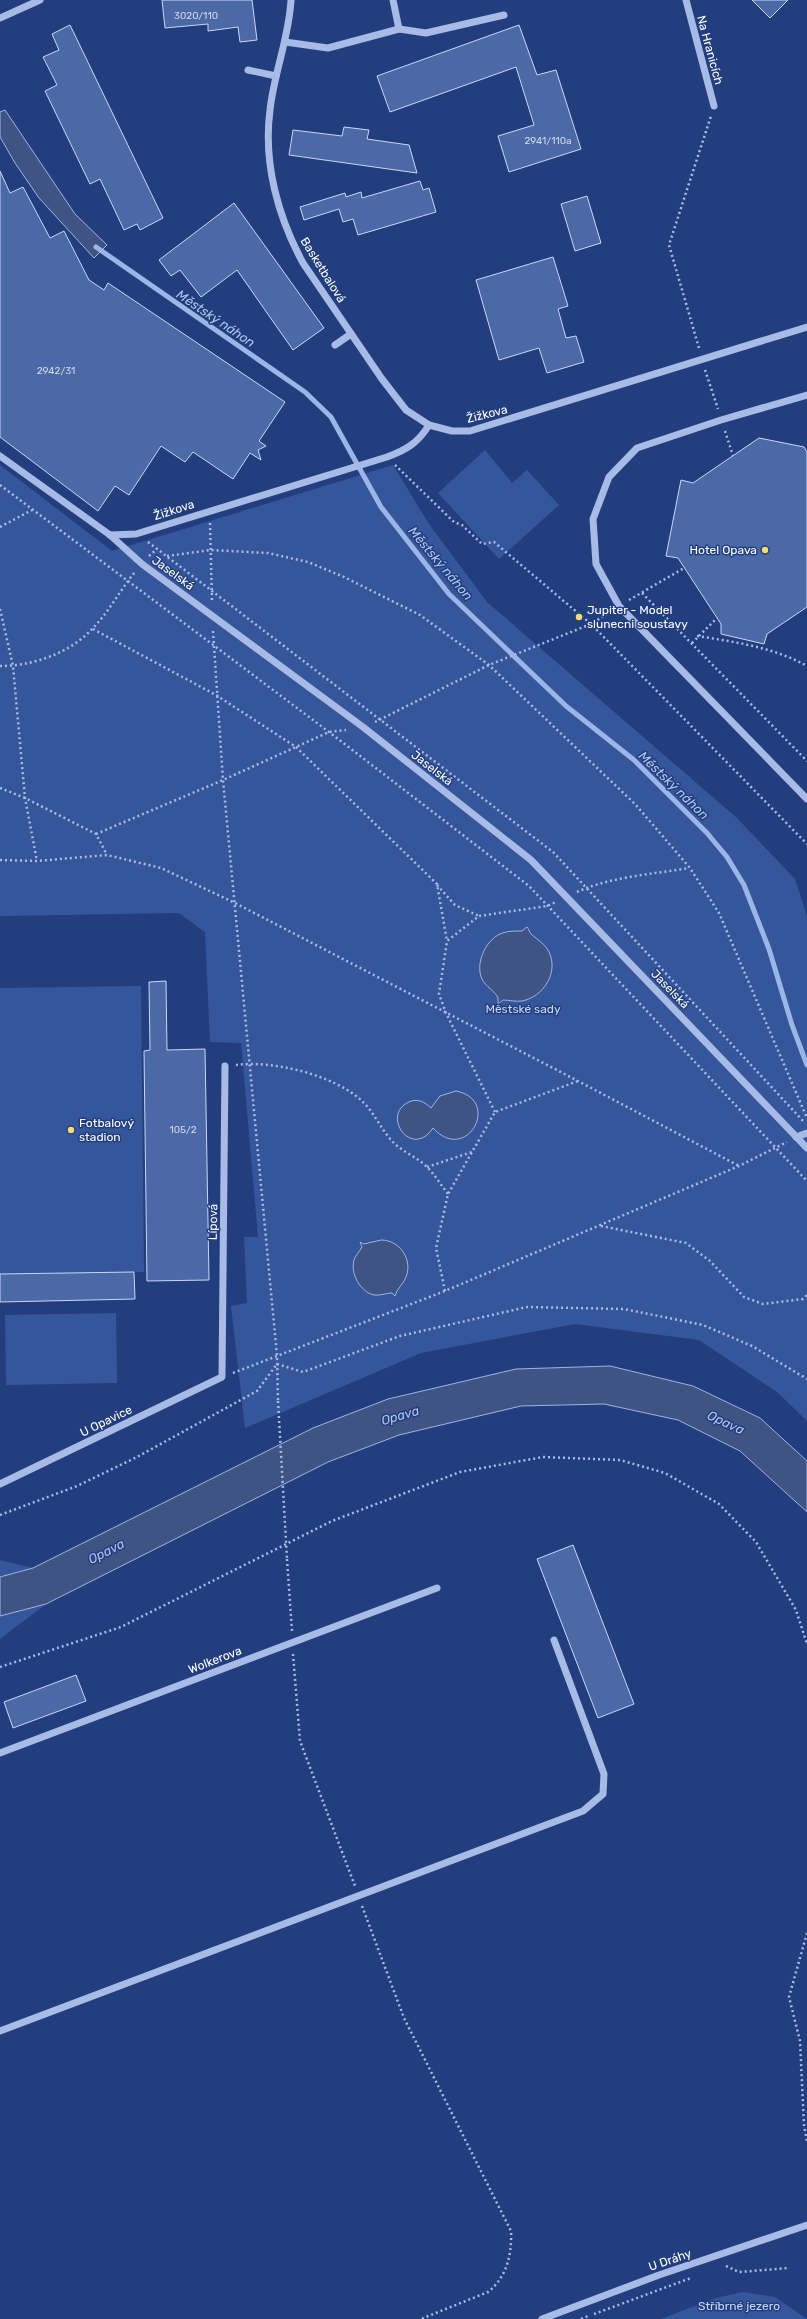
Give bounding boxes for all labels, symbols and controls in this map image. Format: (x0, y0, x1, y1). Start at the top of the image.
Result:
house number: 3020/110 (174, 10, 218, 22)
street label: Na Hranicích (694, 14, 726, 86)
house number: 2941/110a (524, 135, 572, 147)
street label: Basketbalová (297, 235, 349, 305)
water label: Městský náhon (174, 287, 258, 350)
house number: 2942/31 (37, 365, 75, 377)
street label: Žižkova (465, 402, 509, 426)
street label: Žižkova (152, 497, 196, 523)
water label: Městský náhon (405, 523, 476, 603)
place label: Hotel Opava (690, 543, 757, 557)
marker: Hotel Opava (760, 545, 770, 555)
street label: Jaselská (149, 553, 197, 593)
place label: Jupiter - Model slunecni soustavy (587, 603, 688, 631)
marker: Jupiter - Model slunecni soustavy (574, 612, 584, 622)
street label: Jaselská (408, 747, 456, 789)
water label: Městský náhon (636, 748, 712, 823)
street label: Jaselská (648, 967, 692, 1011)
park label: Městské sady (485, 1002, 561, 1016)
place label: Fotbalový stadion (79, 1116, 134, 1144)
house number: 105/2 (169, 1124, 197, 1136)
marker: Fotbalový stadion (66, 1125, 76, 1135)
street label: Lípová (206, 1204, 220, 1240)
street label: U Opavice (78, 1402, 134, 1440)
water label: Opava (379, 1403, 421, 1428)
water label: Opava (705, 1407, 747, 1438)
water label: Opava (85, 1536, 127, 1567)
street label: Wolkerova (186, 1643, 244, 1677)
street label: U Dráhy (647, 2246, 694, 2274)
park label: Stříbrné jezero (698, 2299, 780, 2313)

